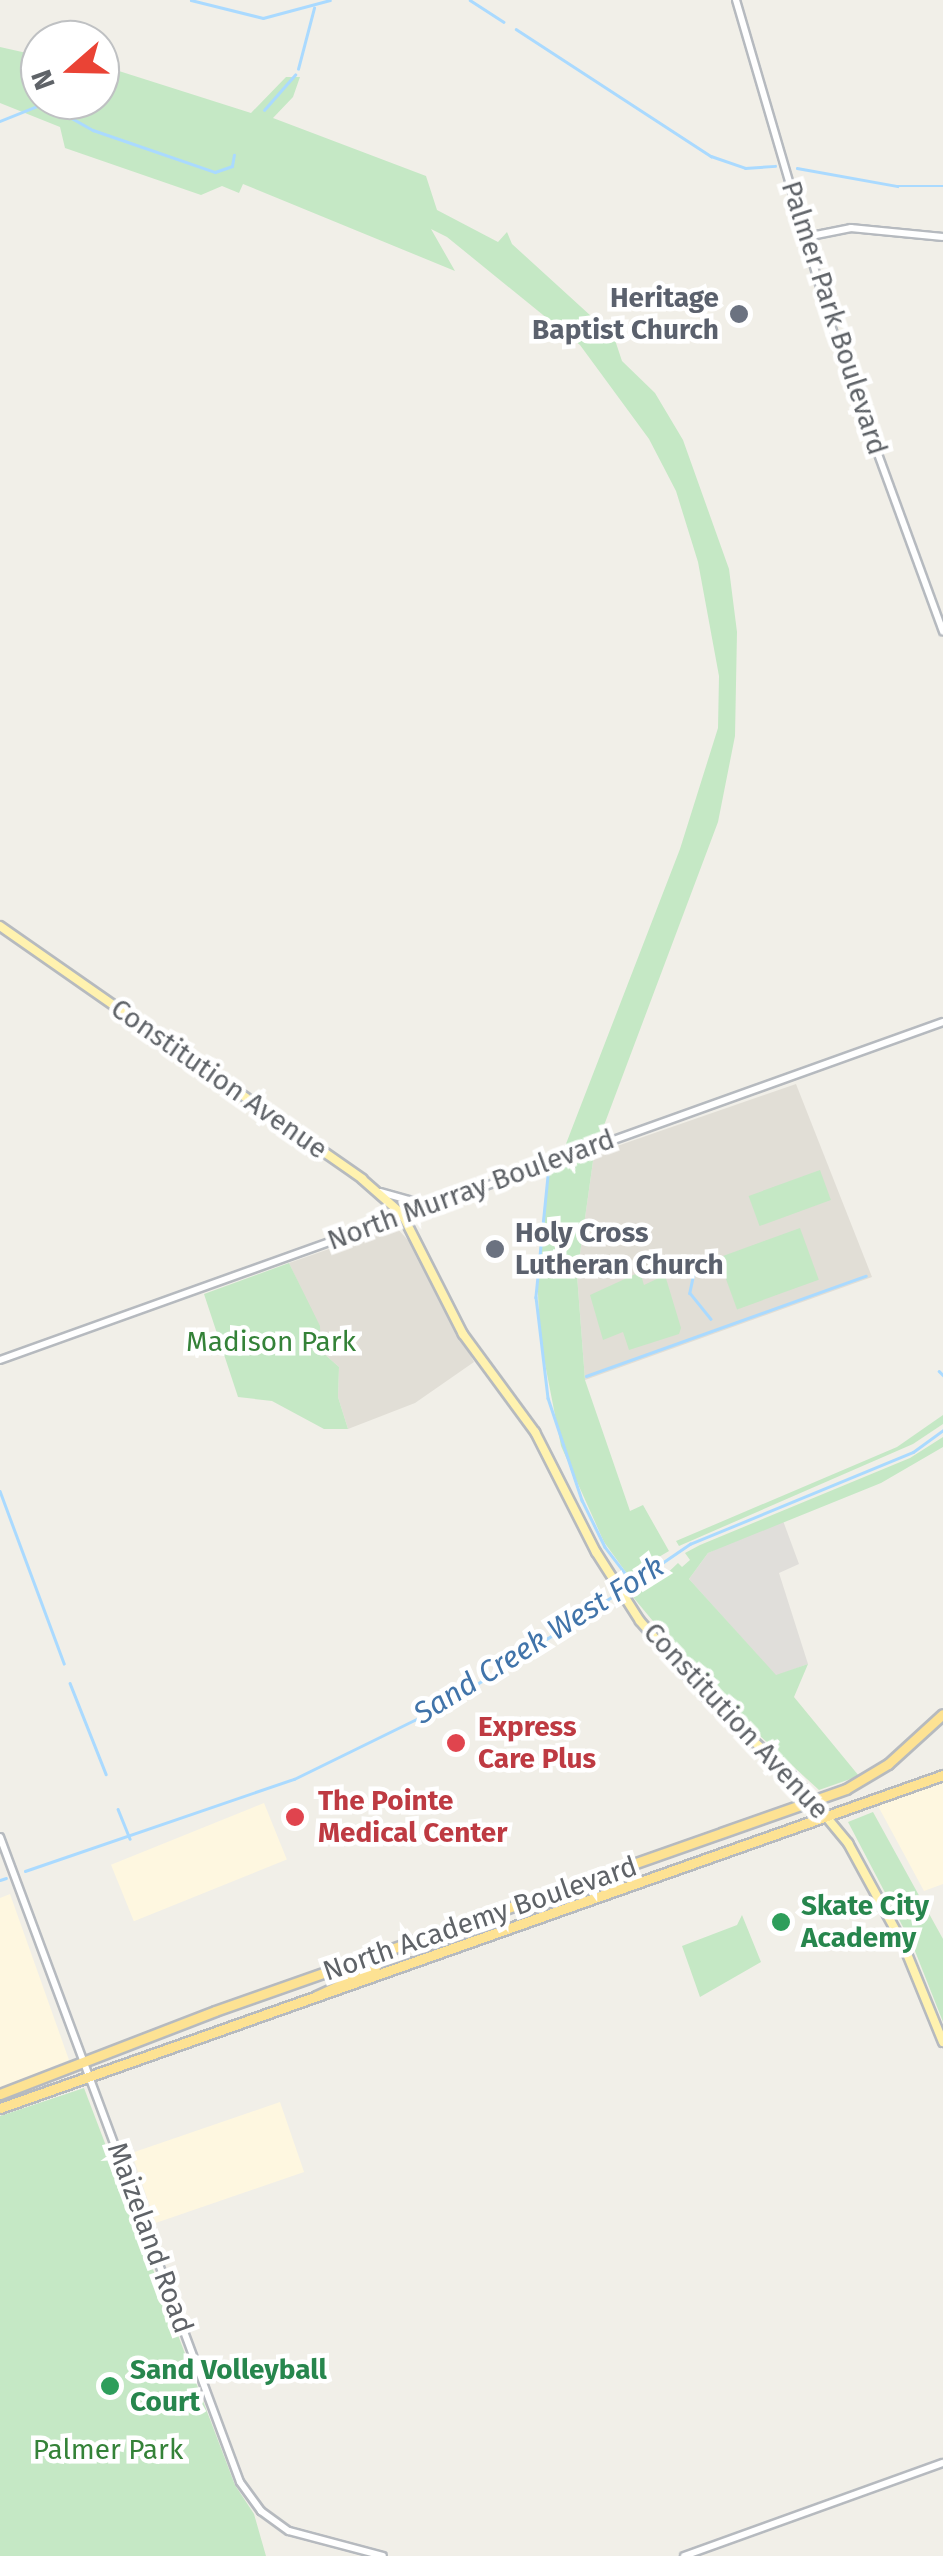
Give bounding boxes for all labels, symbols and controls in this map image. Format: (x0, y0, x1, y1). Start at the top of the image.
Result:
north arrow (20, 20, 120, 120)
text: N (25, 65, 62, 94)
street label: Palmer Park Boulevard (774, 177, 894, 459)
place label: Heritage Baptist Church (532, 281, 719, 347)
marker: Heritage Baptist Church (728, 303, 750, 325)
street label: Constitution Avenue (104, 992, 334, 1166)
street label: North Murray Boulevard (323, 1122, 619, 1258)
place label: Holy Cross Lutheran Church (515, 1216, 724, 1282)
marker: Holy Cross Lutheran Church (484, 1238, 506, 1260)
park label: Madison Park (186, 1325, 356, 1359)
water label: Sand Creek West Fork (407, 1548, 671, 1732)
street label: Constitution Avenue (636, 1616, 836, 1826)
place label: Express Care Plus (478, 1710, 596, 1776)
marker: Express Care Plus (443, 1730, 469, 1756)
place label: The Pointe Medical Center (318, 1784, 507, 1850)
marker: The Pointe Medical Center (282, 1804, 308, 1830)
street label: North Academy Boulevard (319, 1849, 641, 1989)
place label: Skate City Academy (801, 1889, 929, 1955)
marker: Skate City Academy (770, 1911, 792, 1933)
street label: Maizeland Road (100, 2138, 200, 2338)
place label: Sand Volleyball Court (130, 2353, 327, 2419)
marker: Sand Volleyball Court (99, 2375, 121, 2397)
park label: Palmer Park (33, 2433, 183, 2467)

